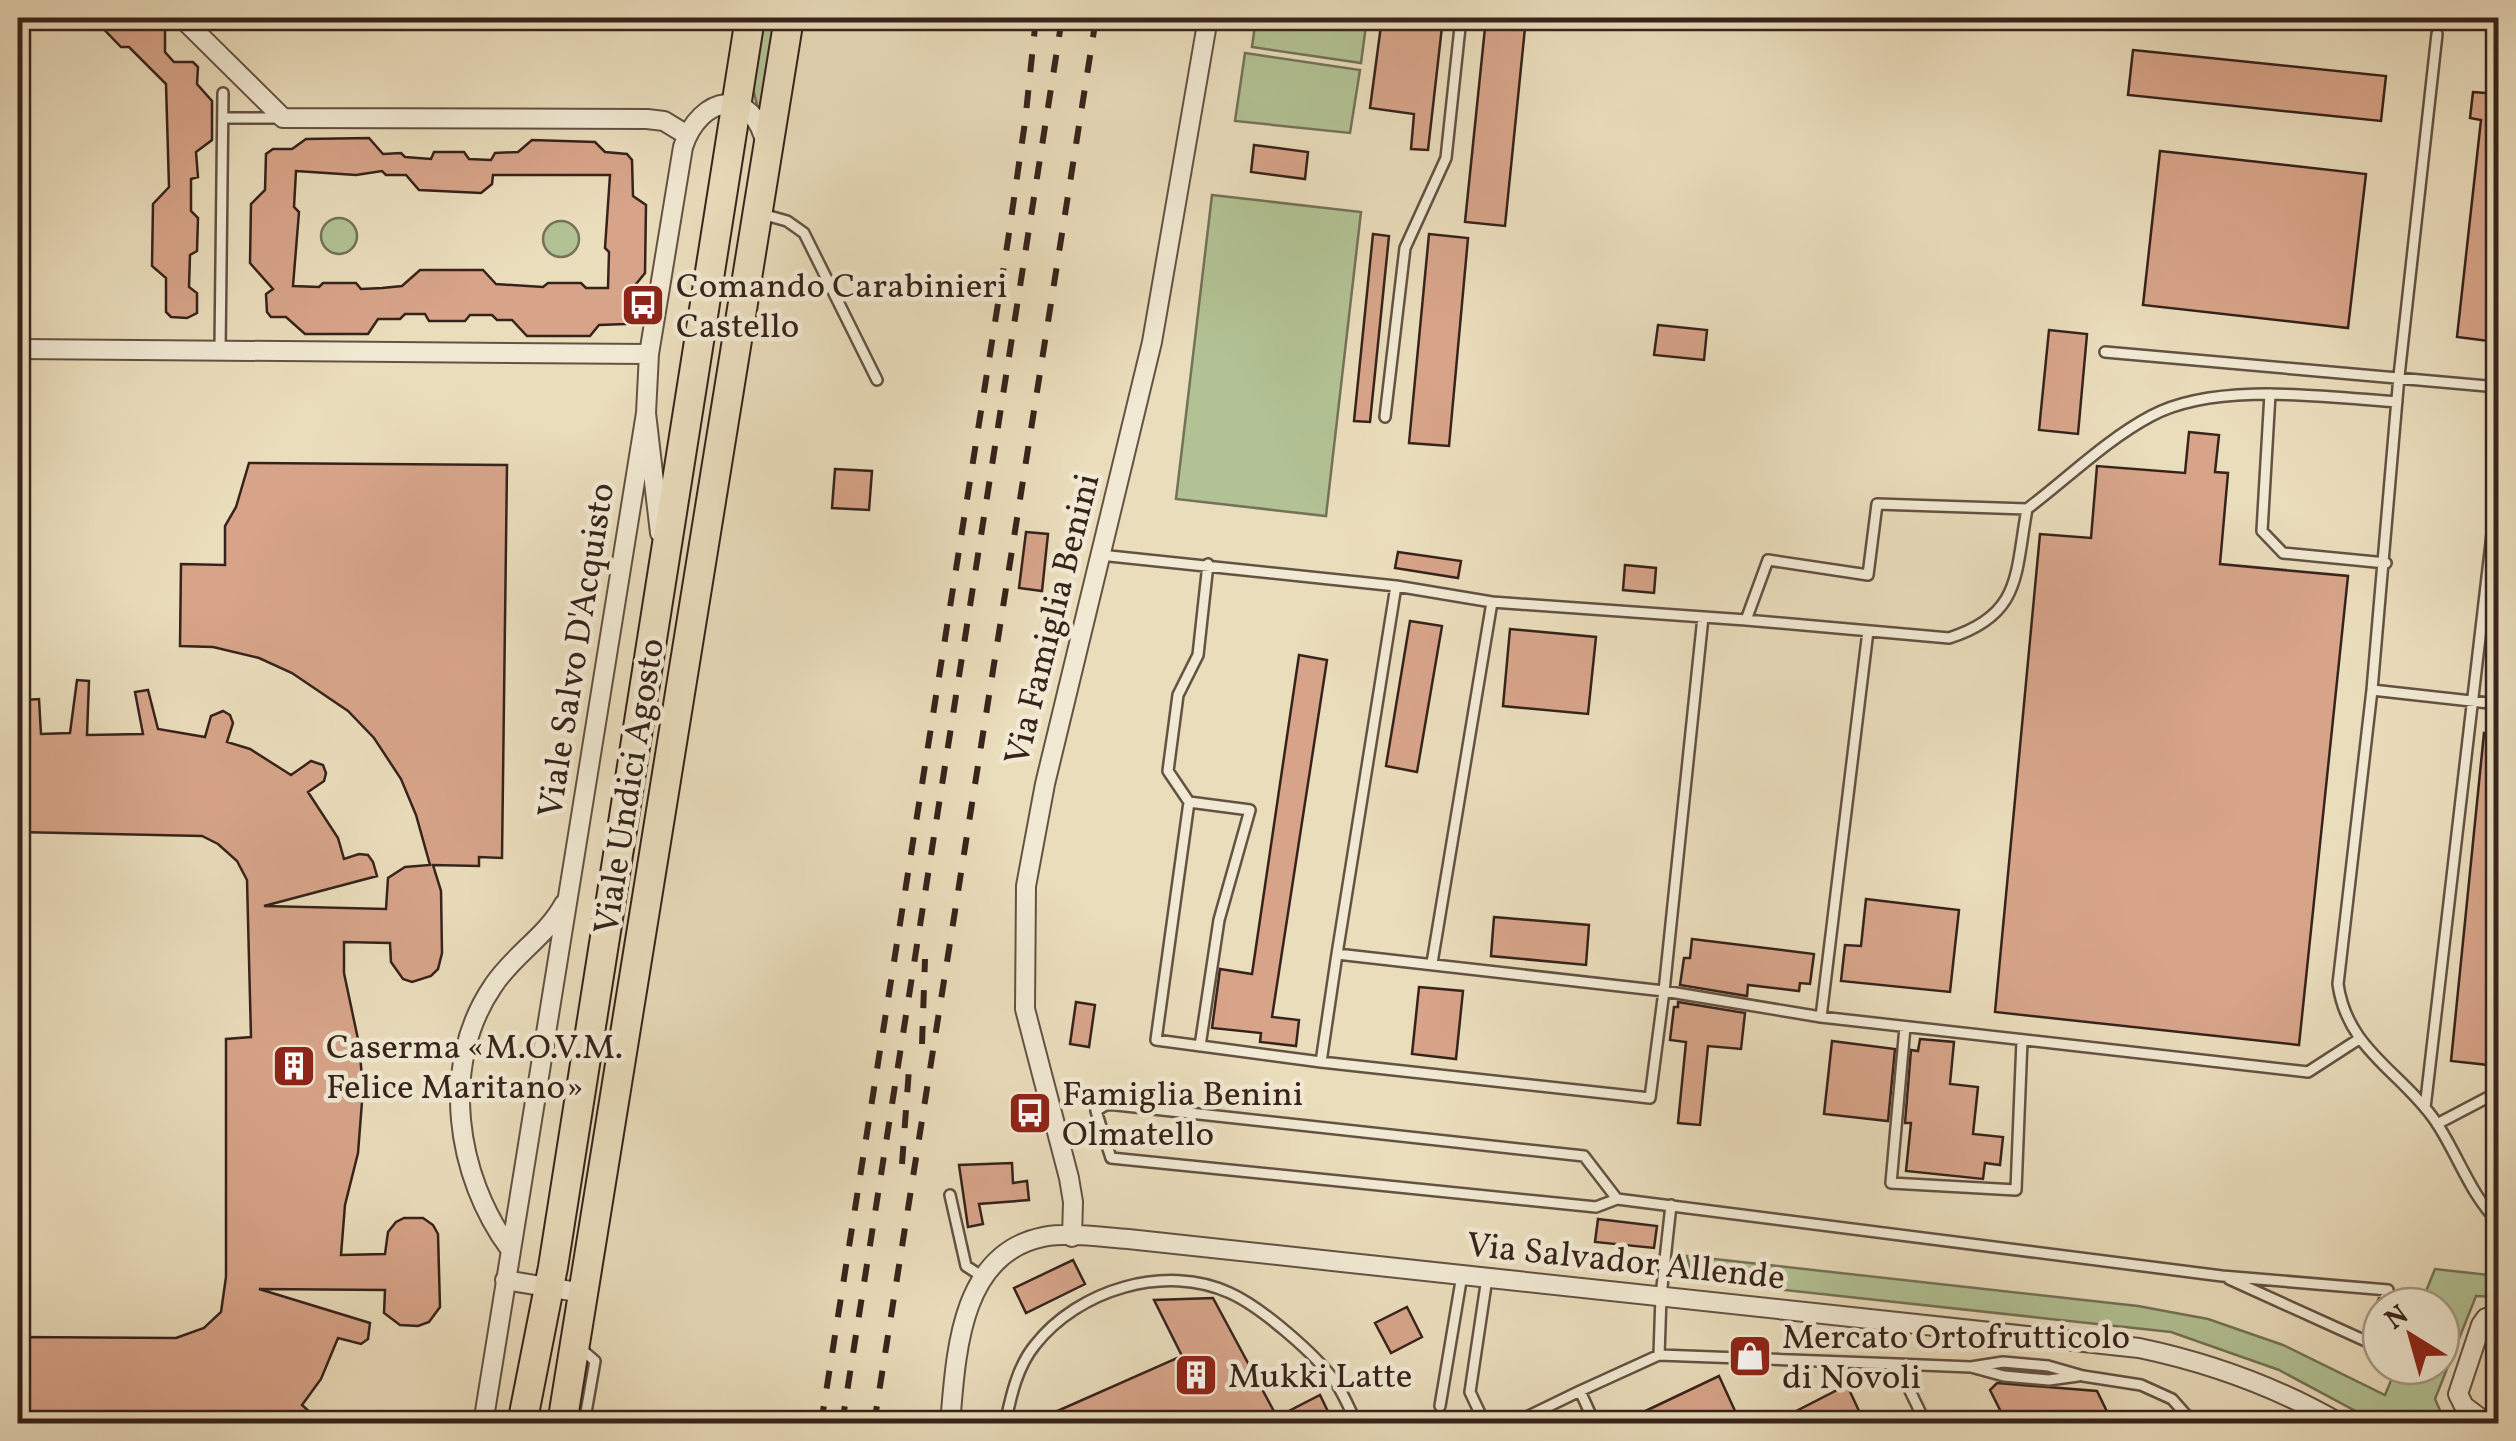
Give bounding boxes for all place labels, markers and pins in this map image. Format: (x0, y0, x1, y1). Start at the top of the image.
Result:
place label: Comando Carabinieri Castello (676, 264, 1007, 352)
bus stop icon: Comando Carabinieri Castello (620, 282, 666, 328)
place label: Caserma «M.O.V.M. Felice Maritano» (326, 1025, 623, 1113)
building icon: Caserma «M.O.V.M. Felice Maritano» (271, 1043, 317, 1089)
place label: Famiglia Benini Olmatello (1062, 1072, 1303, 1160)
bus stop icon: Famiglia Benini Olmatello (1007, 1090, 1053, 1136)
place label: Mercato Ortofrutticolo di Novoli (1782, 1315, 2130, 1403)
shop icon: Mercato Ortofrutticolo di Novoli (1727, 1333, 1773, 1379)
building icon: Mukki Latte (1173, 1352, 1219, 1398)
place label: Mukki Latte (1228, 1354, 1412, 1402)

